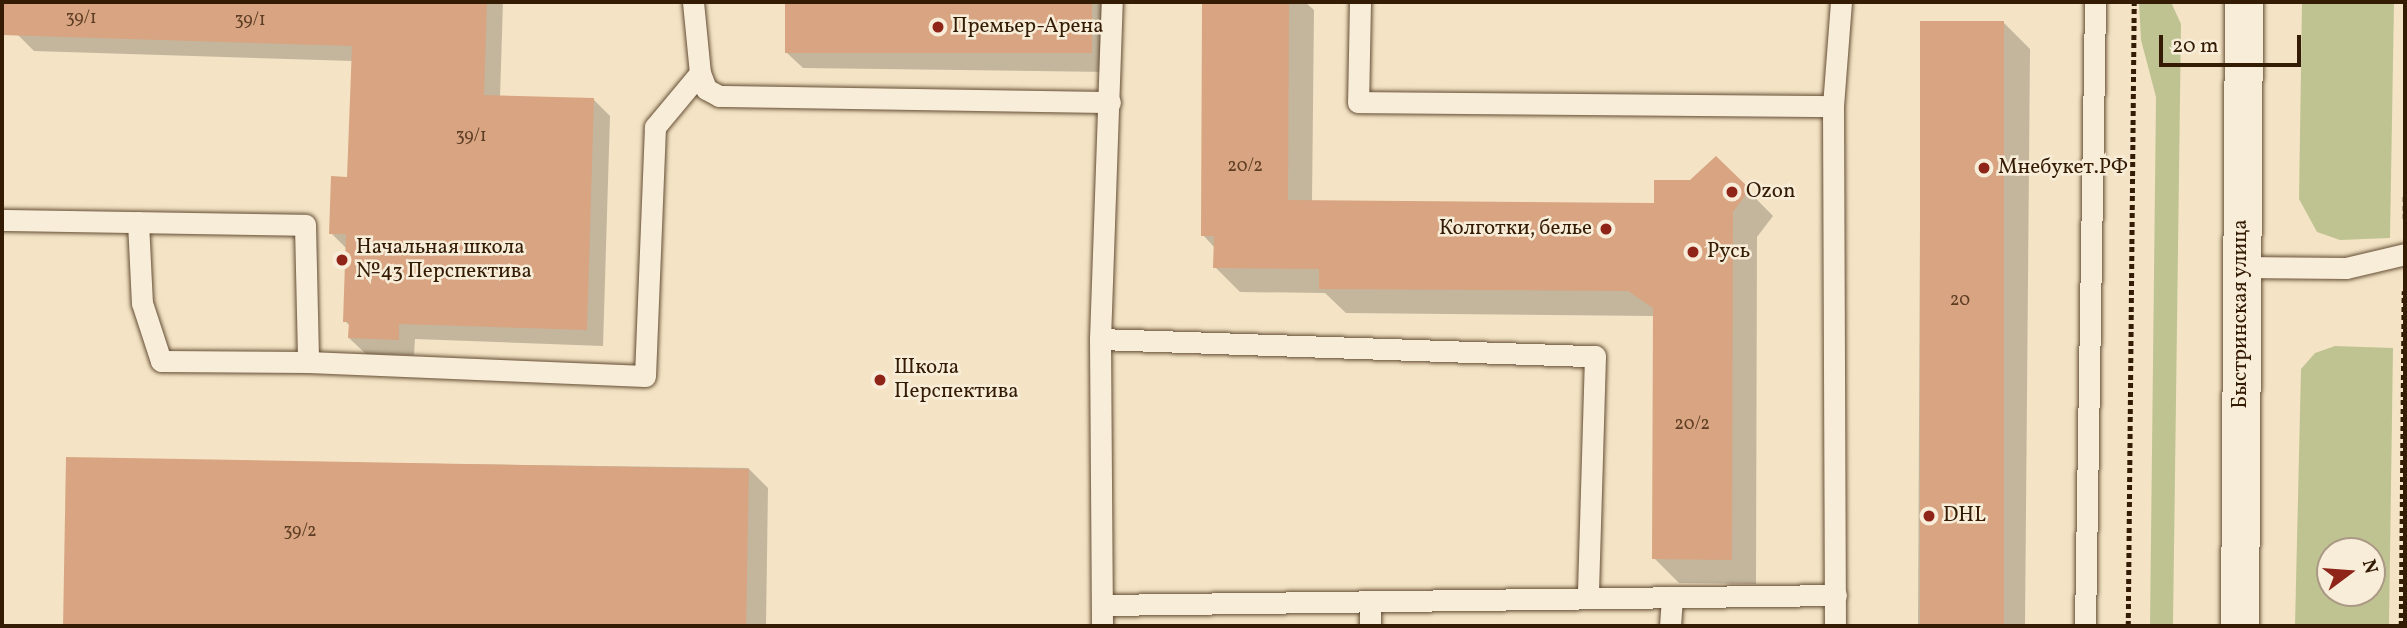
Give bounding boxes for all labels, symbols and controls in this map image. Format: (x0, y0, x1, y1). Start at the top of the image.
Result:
house number: 39/1 (65, 8, 97, 30)
house number: 39/1 (234, 10, 266, 32)
place label: Премьер-Арена (952, 14, 1104, 40)
marker: Премьер-Арена (930, 19, 946, 35)
scale bar (2162, 21, 2304, 65)
text: 20 m (2172, 32, 2218, 61)
house number: 39/1 (455, 126, 487, 148)
place label: Мнебукет.РФ (1998, 155, 2128, 181)
house number: 20/2 (1227, 156, 1263, 178)
marker: Мнебукет.РФ (1976, 160, 1992, 176)
place label: Ozon (1746, 179, 1796, 205)
marker: Ozon (1724, 184, 1740, 200)
place label: Колготки, белье (1439, 216, 1592, 242)
street label: Быстринская улица (2228, 219, 2254, 409)
marker: Колготки, белье (1598, 221, 1614, 237)
place label: Начальная школа №43 Перспектива (356, 235, 532, 285)
place label: Русь (1707, 239, 1750, 265)
marker: Русь (1685, 244, 1701, 260)
marker: Начальная школа №43 Перспектива (334, 252, 350, 268)
house number: 20 (1950, 290, 1970, 312)
place label: Школа Перспектива (894, 355, 1019, 405)
marker: Школа Перспектива (872, 372, 888, 388)
house number: 20/2 (1674, 414, 1710, 436)
place label: DHL (1943, 503, 1986, 529)
marker: DHL (1921, 508, 1937, 524)
house number: 39/2 (283, 521, 317, 543)
north arrow (2316, 537, 2386, 607)
text: N (2355, 557, 2384, 577)

